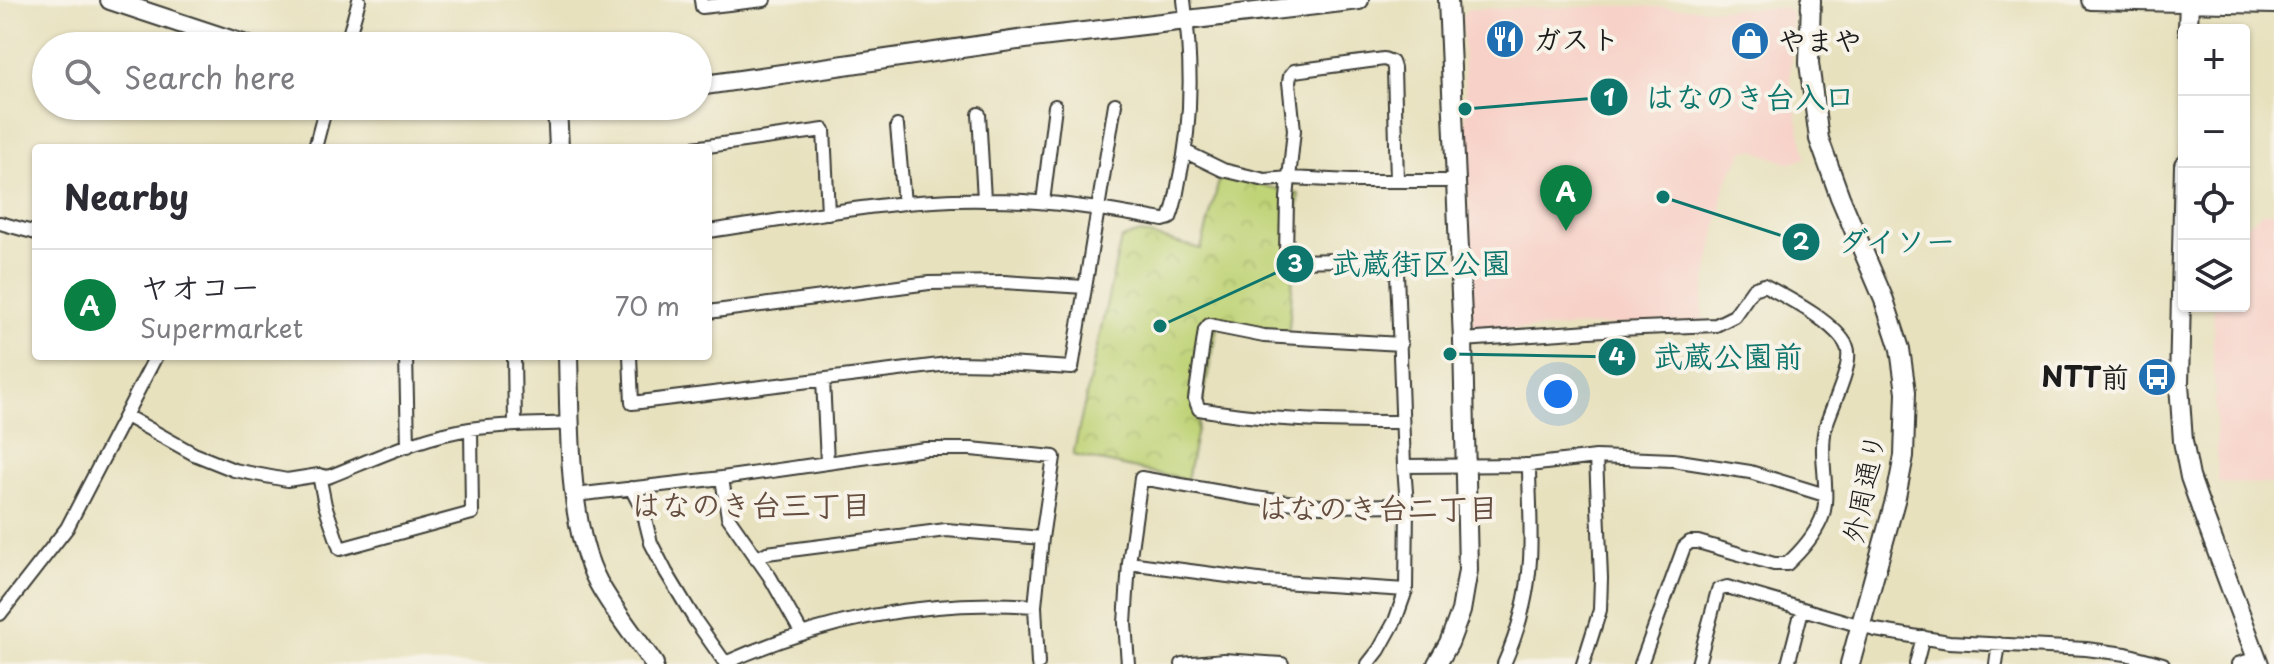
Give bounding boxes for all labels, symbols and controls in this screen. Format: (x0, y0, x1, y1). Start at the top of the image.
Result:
place label: ガスト (1533, 16, 1620, 59)
restaurant icon: ガスト (1484, 18, 1526, 60)
place label: やまや (1778, 18, 1862, 61)
shop icon: やまや (1729, 20, 1771, 62)
map controls (2178, 24, 2250, 312)
button: + (2178, 24, 2250, 96)
search box (32, 32, 712, 120)
icon: search (60, 54, 104, 98)
text: Search here (124, 54, 296, 99)
callout: はなのき台入口 (1589, 70, 1871, 124)
text: はなのき台入口 (1645, 73, 1855, 118)
text: 1 (1603, 78, 1615, 114)
button: − (2178, 96, 2250, 168)
pin: A (1540, 165, 1592, 231)
button: locate (2178, 168, 2250, 240)
text: Nearby (64, 170, 189, 222)
callout: ダイソー (1781, 215, 1973, 269)
text: ダイソー (1839, 217, 1956, 262)
text: 2 (1793, 222, 1810, 258)
callout: 武蔵街区公園 (1275, 237, 1527, 291)
text: 武蔵街区公園 (1331, 239, 1511, 284)
button: layers (2178, 240, 2250, 312)
text: 3 (1287, 244, 1303, 280)
text: ヤオコー (140, 263, 260, 308)
text: A (80, 286, 100, 325)
text: 70 m (615, 286, 680, 325)
text: Supermarket (140, 308, 303, 347)
callout: 武蔵公園前 (1597, 330, 1819, 384)
text: 武蔵公園前 (1653, 332, 1803, 377)
text: 4 (1609, 337, 1625, 373)
place label: NTT前 (2041, 354, 2129, 397)
bus stop icon: NTT前 (2136, 356, 2178, 398)
your location (1538, 374, 1578, 414)
street label: 外周通り (1830, 428, 1895, 547)
district label: はなのき台三丁目 (631, 481, 871, 526)
district label: はなのき台二丁目 (1258, 484, 1498, 529)

